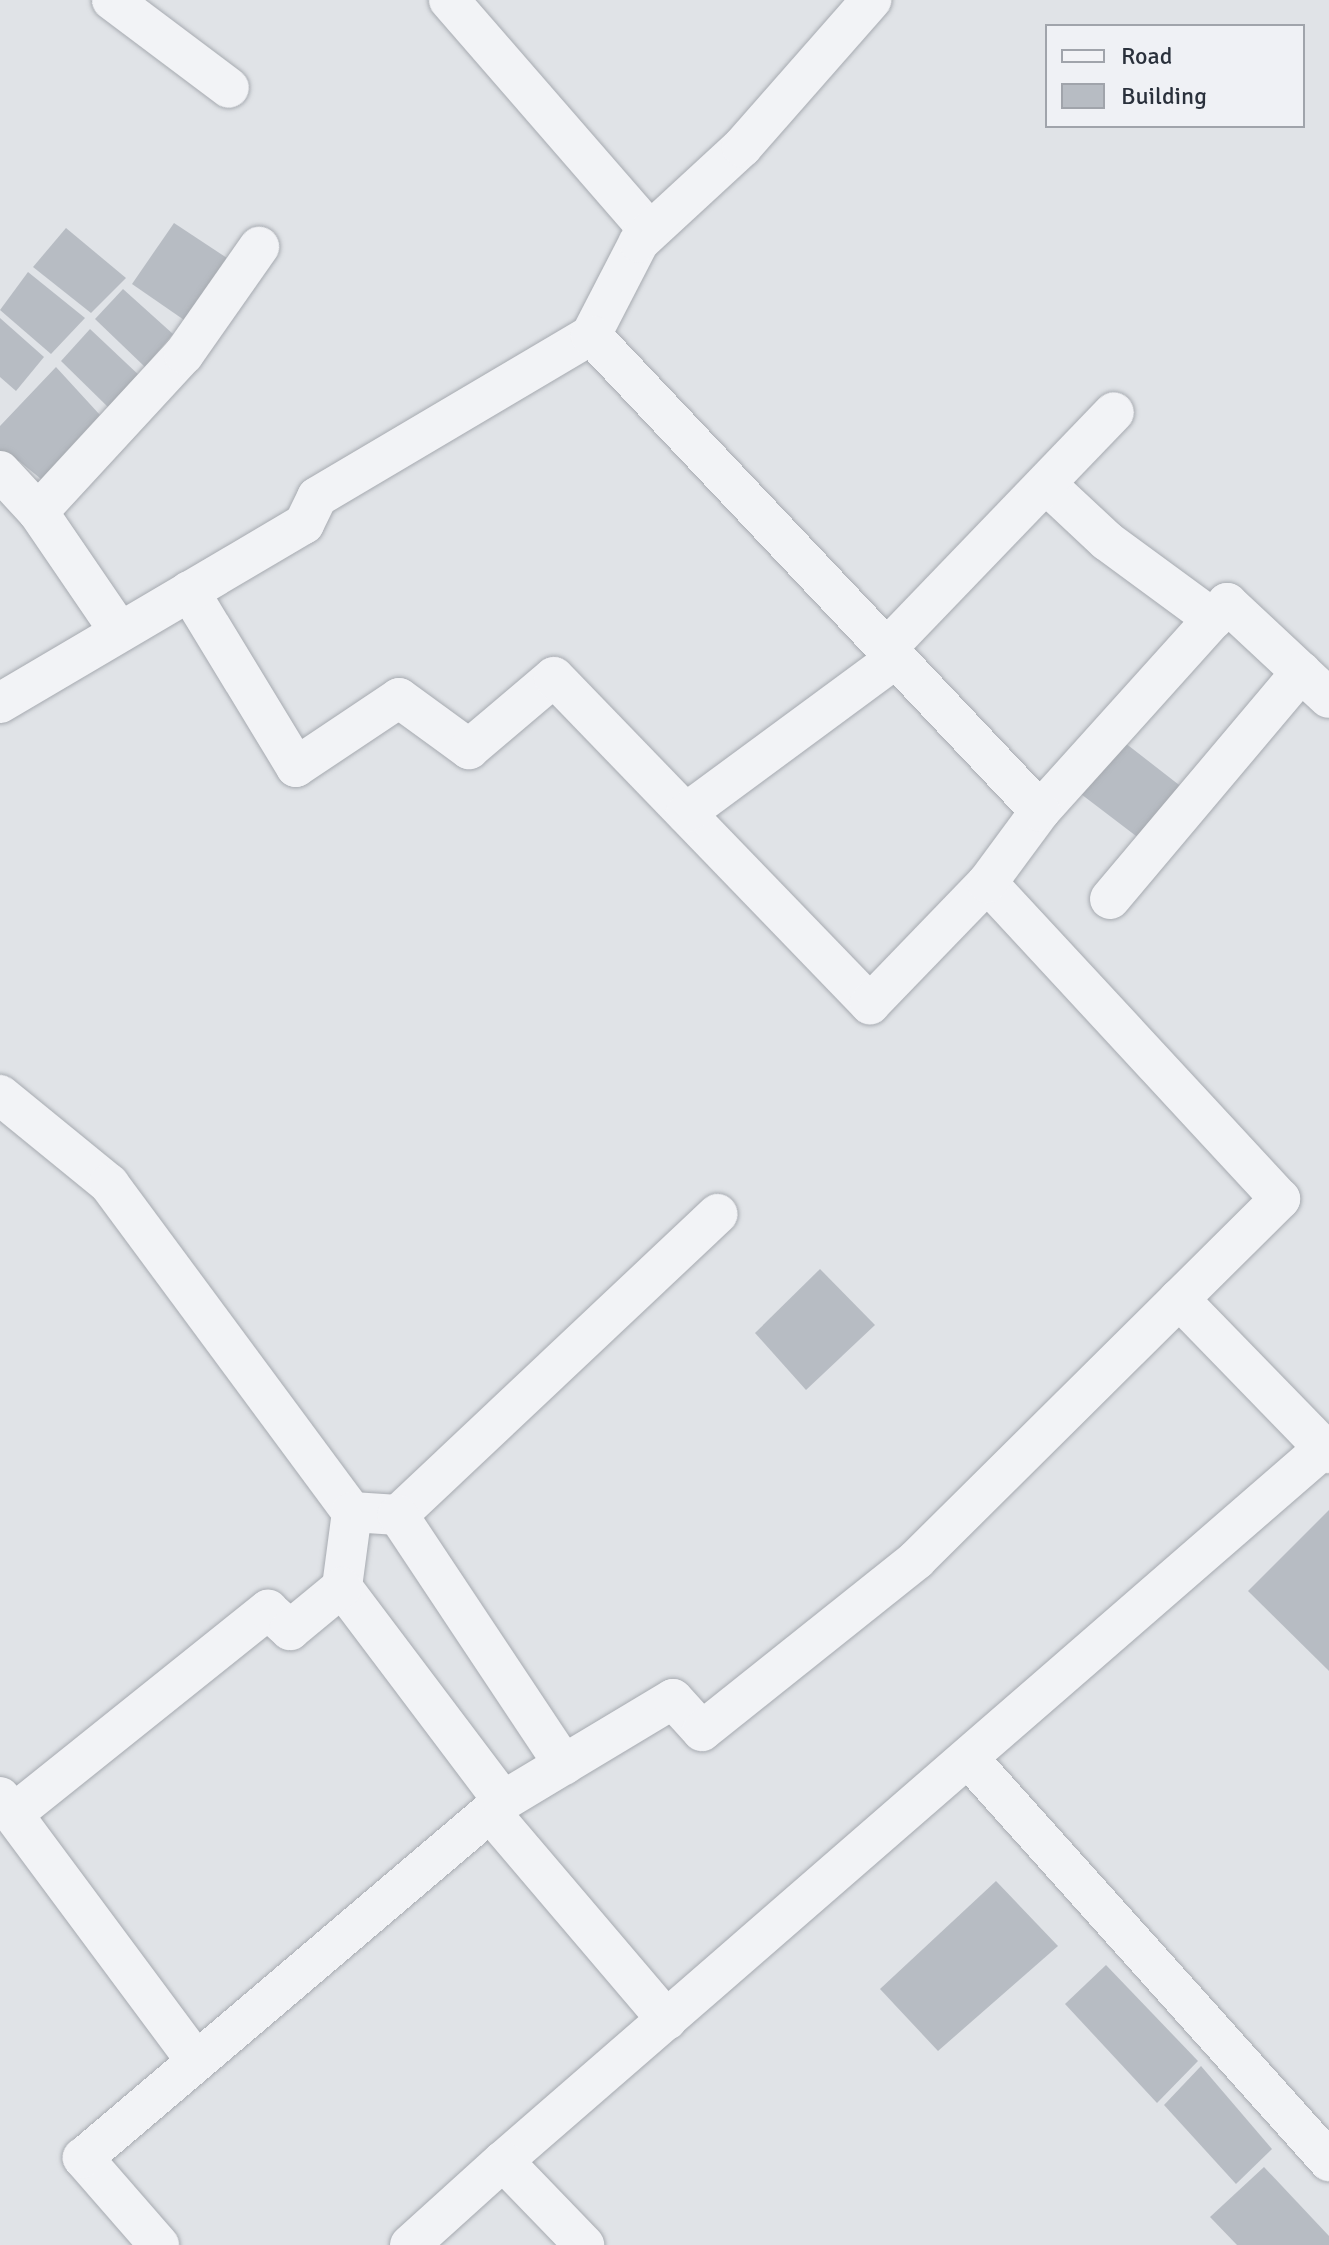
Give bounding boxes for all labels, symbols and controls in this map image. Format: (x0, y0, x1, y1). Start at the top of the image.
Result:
legend (1045, 24, 1305, 128)
text: Road (1121, 41, 1172, 71)
text: Building (1121, 81, 1207, 111)

